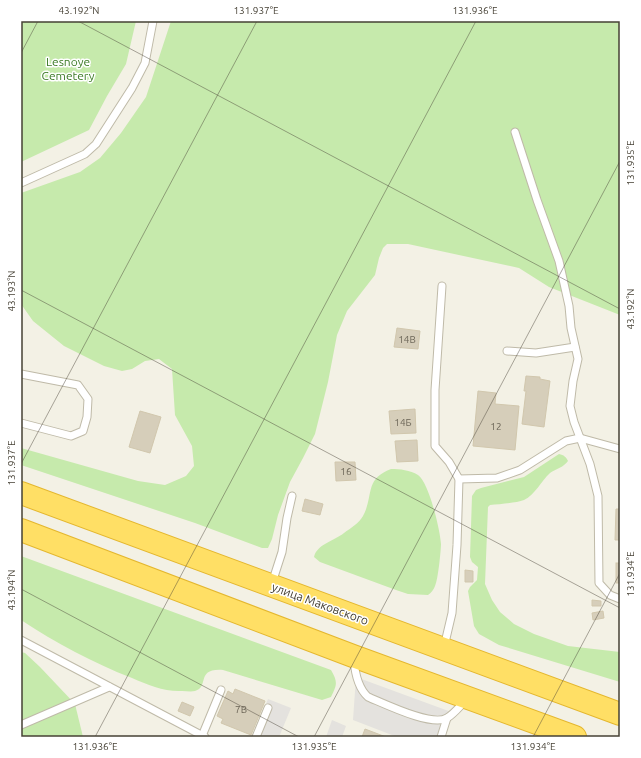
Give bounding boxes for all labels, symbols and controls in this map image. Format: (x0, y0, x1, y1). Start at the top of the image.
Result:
text: 43.192°N (58, 5, 100, 16)
text: 131.937°E (233, 5, 279, 16)
text: 131.936°E (452, 5, 498, 16)
park label: Lesnoye Cemetery (42, 55, 95, 82)
text: 131.935°E (625, 140, 636, 186)
text: 43.193°N (6, 270, 17, 312)
text: 43.192°N (625, 288, 636, 330)
house number: 14В (398, 334, 416, 345)
house number: 14Б (394, 417, 412, 428)
house number: 12 (490, 421, 502, 432)
text: 131.937°E (6, 440, 17, 486)
house number: 16 (340, 466, 352, 477)
text: 131.934°E (625, 551, 636, 597)
text: 43.194°N (6, 569, 17, 611)
street label: улица Маковского (270, 580, 370, 627)
house number: 7В (235, 704, 247, 715)
text: 131.936°E (72, 741, 118, 752)
text: 131.935°E (291, 741, 337, 752)
text: 131.934°E (510, 741, 556, 752)

